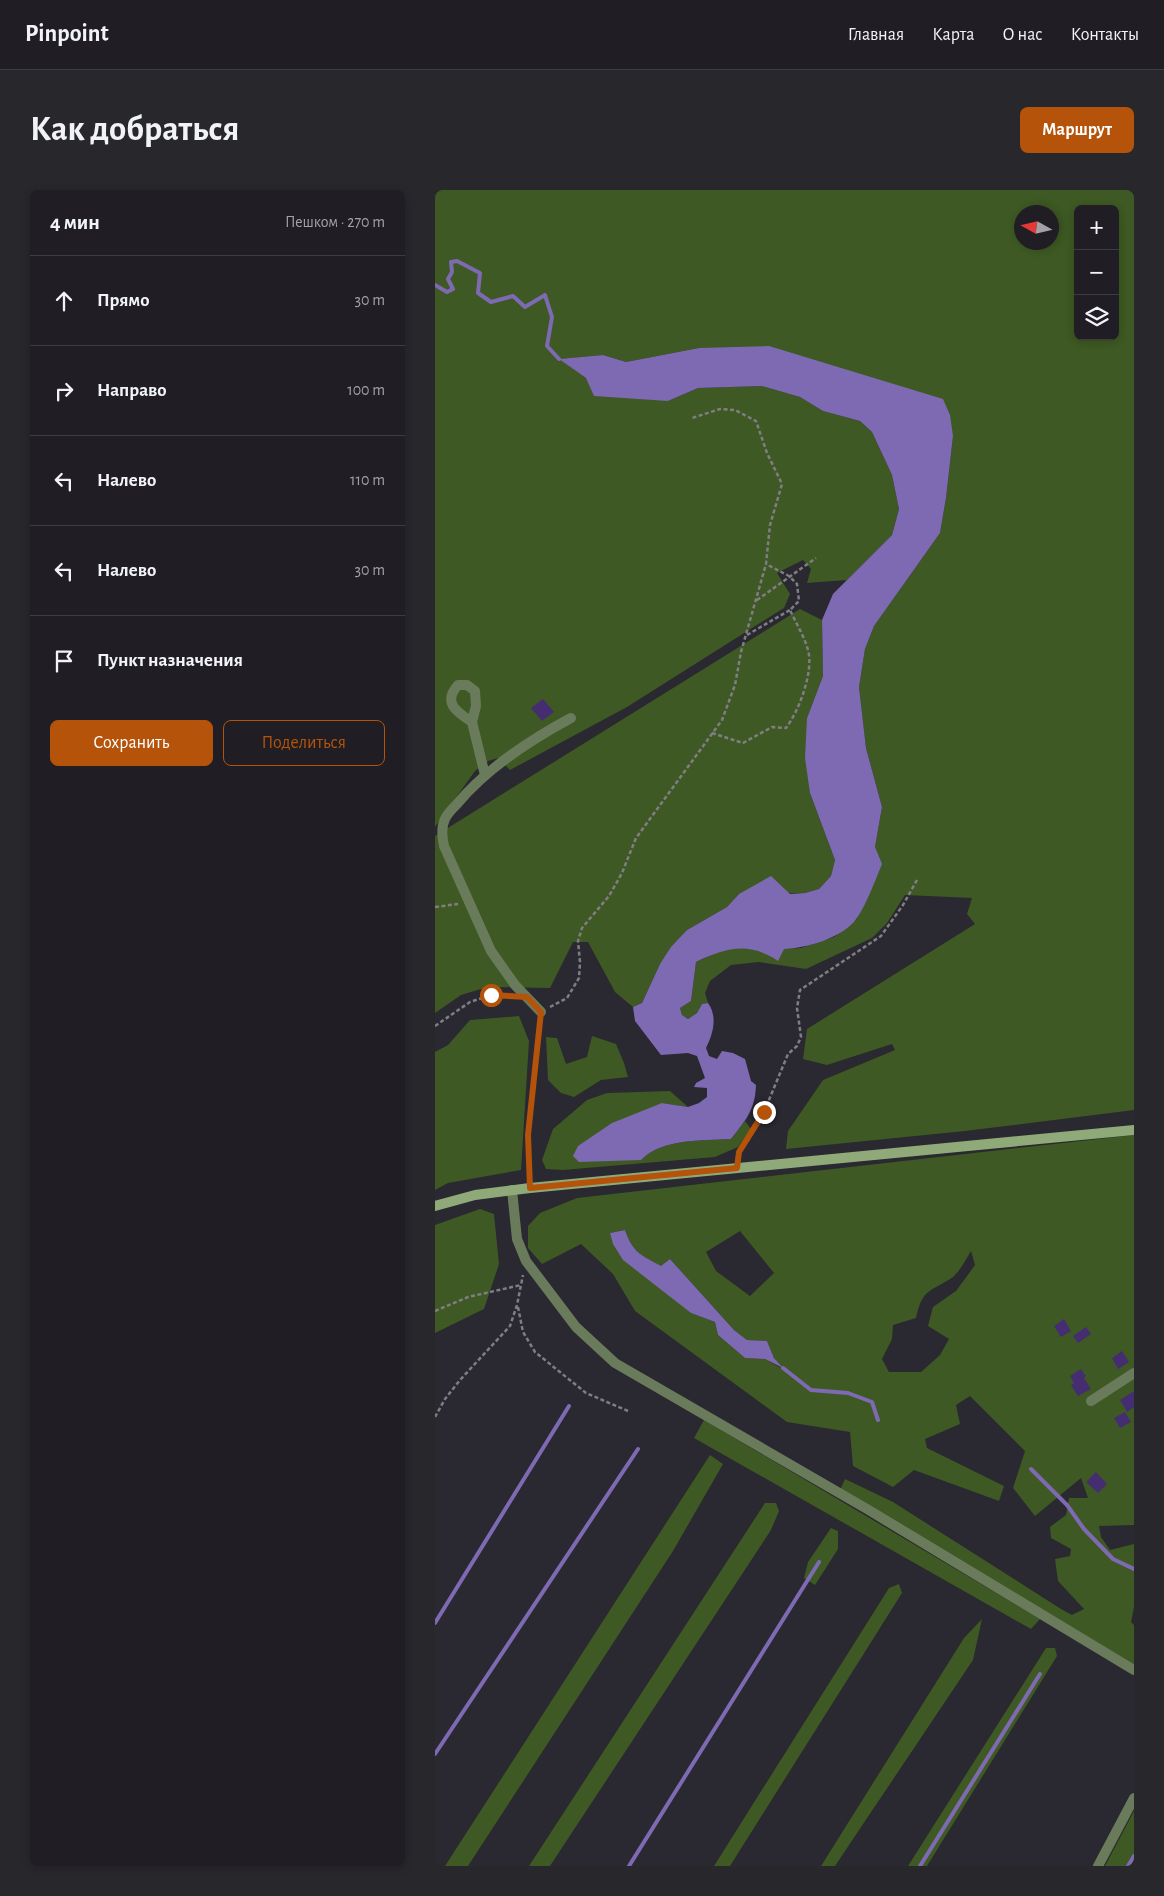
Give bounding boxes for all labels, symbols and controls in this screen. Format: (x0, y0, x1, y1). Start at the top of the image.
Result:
text: Pinpoint (25, 22, 109, 46)
text: Главная (848, 26, 904, 44)
text: Карта (932, 26, 974, 44)
text: О нас (1002, 26, 1043, 44)
text: Контакты (1071, 26, 1139, 44)
button: Маршрут (1020, 107, 1134, 153)
text: Как добраться (30, 112, 239, 147)
north arrow (1014, 205, 1059, 250)
map controls (1074, 205, 1119, 340)
button: + (1074, 205, 1119, 250)
text: 4 мин (50, 212, 100, 233)
text: Пешком · 270 m (285, 214, 385, 230)
button: − (1074, 250, 1119, 295)
icon: ahead (50, 287, 78, 315)
text: Прямо (97, 291, 150, 310)
text: 30 m (355, 292, 385, 308)
button: layers (1074, 295, 1119, 340)
icon: right (50, 377, 78, 405)
text: Направо (97, 381, 167, 400)
text: 100 m (347, 382, 385, 398)
icon: left (50, 467, 78, 495)
text: Налево (97, 471, 156, 490)
text: 110 m (350, 472, 385, 488)
icon: left (50, 557, 78, 585)
text: Налево (97, 561, 156, 580)
text: 30 m (355, 562, 385, 578)
icon: arrive (50, 647, 78, 675)
text: Пункт назначения (97, 651, 243, 670)
button: Сохранить (50, 720, 213, 766)
button: Поделиться (223, 720, 385, 766)
route start (480, 984, 503, 1007)
route end (753, 1101, 776, 1124)

